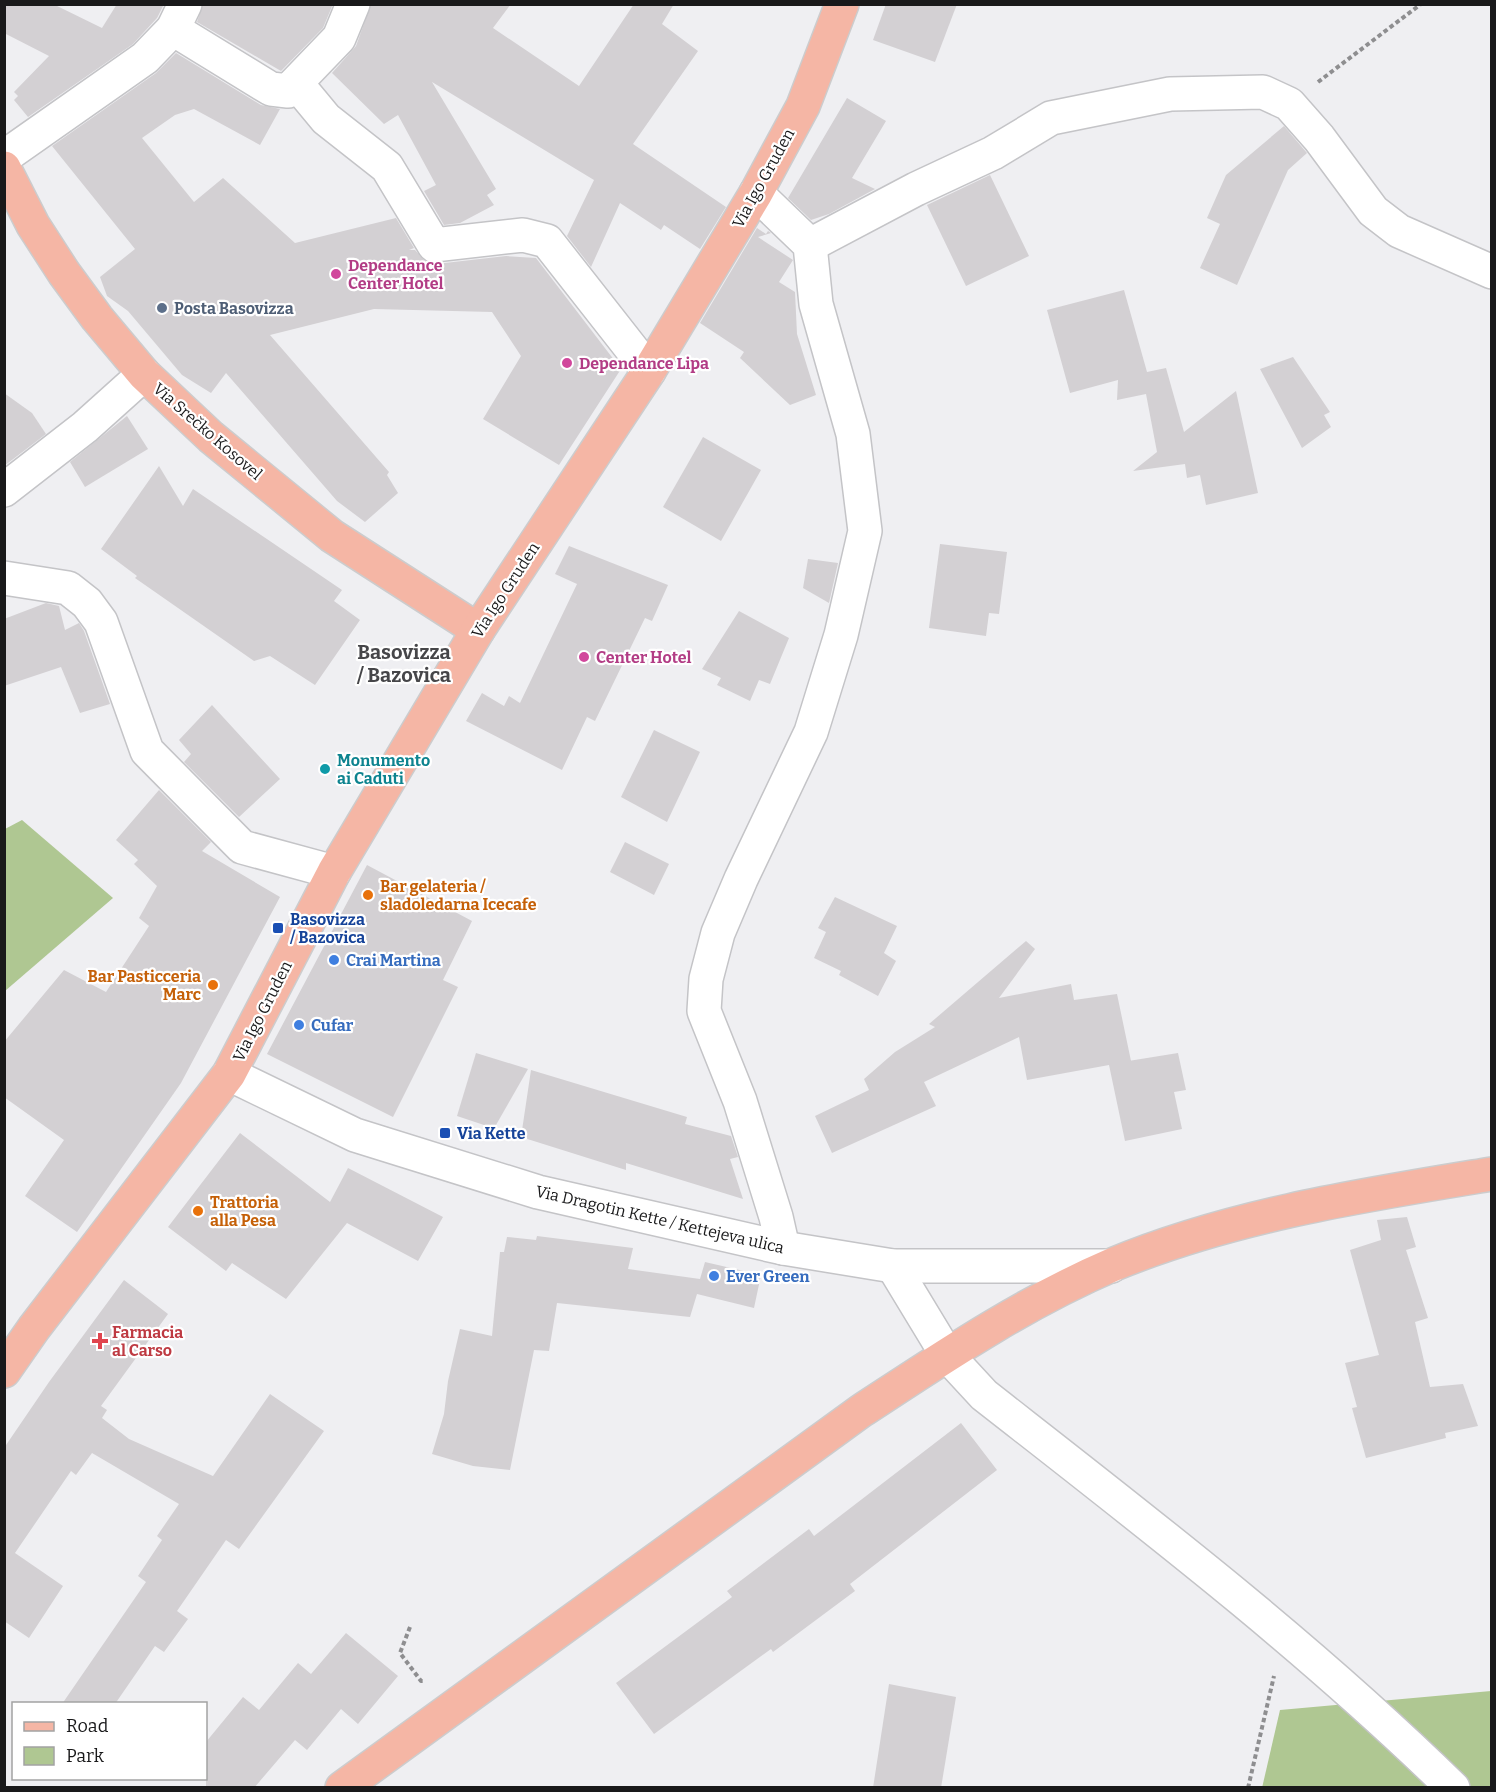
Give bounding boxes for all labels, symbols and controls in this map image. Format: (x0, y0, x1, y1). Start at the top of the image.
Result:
street label: Via Igo Gruden (728, 125, 799, 231)
place label: Dependance Center Hotel (348, 256, 444, 293)
marker: Dependance Center Hotel (329, 267, 343, 281)
place label: Posta Basovizza (174, 299, 294, 318)
marker: Posta Basovizza (155, 301, 169, 315)
place label: Dependance Lipa (579, 354, 709, 373)
marker: Dependance Lipa (560, 356, 574, 370)
street label: Via Srečko Kosovel (149, 379, 266, 484)
street label: Via Igo Gruden (467, 539, 543, 642)
district label: Basovizza / Bazovica (356, 640, 451, 687)
place label: Center Hotel (596, 648, 692, 667)
marker: Center Hotel (577, 650, 591, 664)
place label: Monumento ai Caduti (337, 751, 430, 788)
marker: Monumento ai Caduti (318, 762, 332, 776)
place label: Bar gelateria / sladoledarna Icecafe (380, 877, 537, 914)
marker: Bar gelateria / sladoledarna Icecafe (361, 888, 375, 902)
place label: Basovizza / Bazovica (289, 910, 365, 947)
marker: Basovizza / Bazovica (271, 921, 285, 935)
place label: Crai Martina (346, 951, 441, 970)
marker: Crai Martina (327, 953, 341, 967)
street label: Via Igo Gruden (229, 958, 296, 1065)
place label: Bar Pasticceria Marc (88, 967, 201, 1004)
marker: Bar Pasticceria Marc (206, 978, 220, 992)
place label: Cufar (311, 1016, 354, 1035)
marker: Cufar (292, 1018, 306, 1032)
place label: Via Kette (457, 1124, 526, 1143)
marker: Via Kette (438, 1126, 452, 1140)
street label: Via Dragotin Kette / Kettejeva ulica (534, 1182, 786, 1257)
place label: Trattoria alla Pesa (210, 1193, 279, 1230)
marker: Trattoria alla Pesa (191, 1204, 205, 1218)
place label: Ever Green (726, 1267, 810, 1286)
marker: Ever Green (707, 1269, 721, 1283)
place label: Farmacia al Carso (112, 1323, 183, 1360)
marker: Farmacia al Carso (93, 1334, 107, 1348)
legend (12, 1702, 207, 1780)
text: Road (66, 1715, 109, 1737)
text: Park (66, 1745, 105, 1767)

